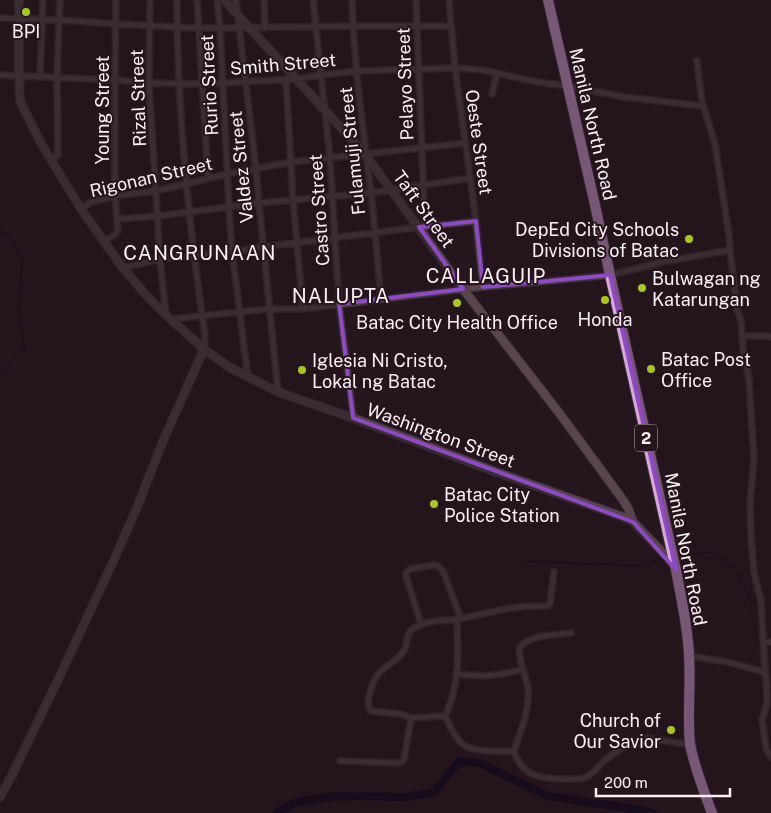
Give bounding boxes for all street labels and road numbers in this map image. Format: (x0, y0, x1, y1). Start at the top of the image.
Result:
street label: Pelayo Street (393, 27, 417, 141)
street label: Rurio Street (196, 34, 222, 136)
street label: Manila North Road (565, 46, 621, 202)
street label: Rizal Street (126, 49, 150, 147)
street label: Smith Street (229, 49, 337, 79)
street label: Young Street (92, 55, 113, 165)
street label: Fulamuji Street (335, 86, 369, 216)
street label: Oeste Street (461, 88, 497, 196)
street label: Valdez Street (225, 110, 257, 224)
street label: Rigonan Street (88, 153, 214, 201)
street label: Castro Street (305, 153, 333, 267)
street label: Taft Street (389, 166, 459, 252)
street label: Washington Street (364, 398, 518, 472)
road number: 2 (635, 424, 657, 452)
street label: Manila North Road (661, 471, 711, 627)

